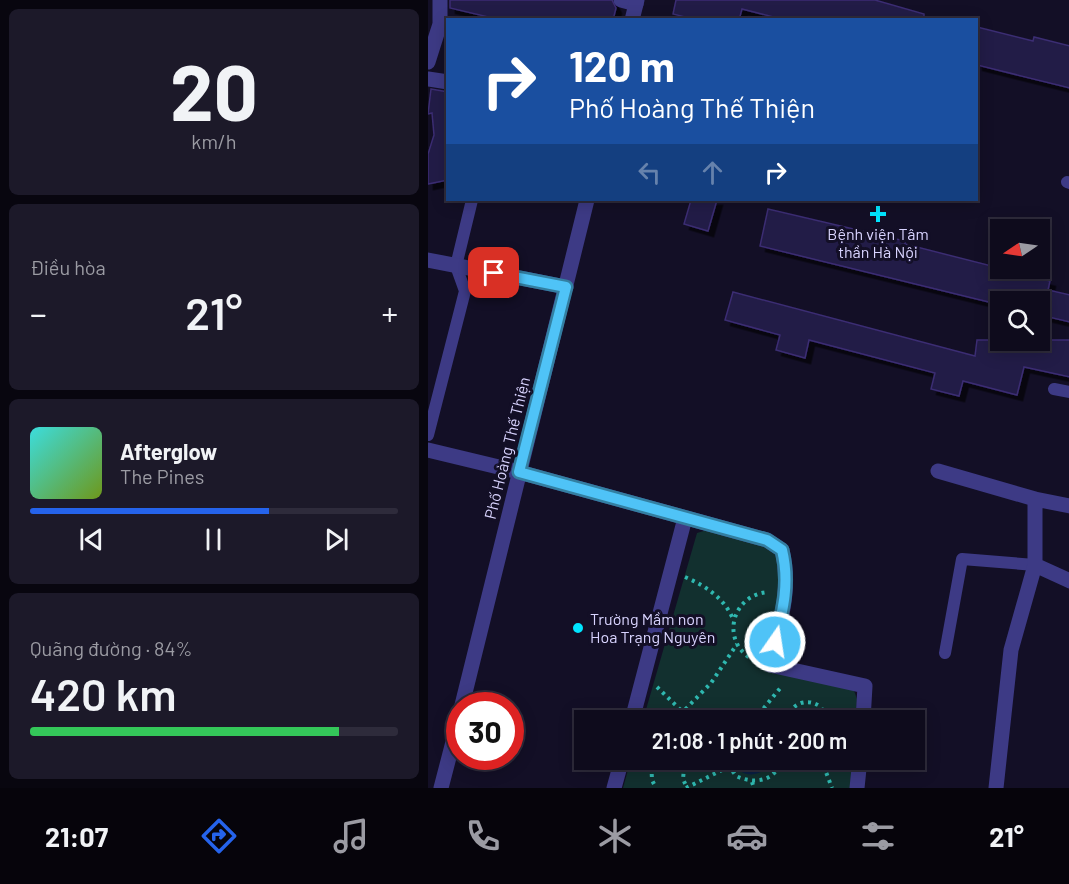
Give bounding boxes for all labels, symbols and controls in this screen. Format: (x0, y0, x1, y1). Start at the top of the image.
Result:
text: 120 m (569, 40, 675, 90)
icon: right (470, 42, 548, 120)
text: 20 (170, 43, 258, 137)
text: Phố Hoàng Thế Thiện (569, 91, 815, 123)
text: km/h (191, 129, 237, 153)
icon: left (633, 156, 666, 189)
icon: ahead (696, 156, 729, 189)
icon: right (759, 156, 792, 189)
marker: Bệnh viện Tâm thần Hà Nội (869, 205, 887, 223)
north arrow (990, 219, 1050, 279)
map controls (990, 219, 1050, 351)
place label: Bệnh viện Tâm thần Hà Nội (827, 224, 929, 261)
pin (468, 247, 519, 298)
text: Điều hòa (30, 255, 106, 279)
icon: arrive (477, 256, 510, 289)
text: 21° (185, 285, 243, 339)
button: search (990, 291, 1050, 351)
text: − (30, 293, 47, 333)
text: + (381, 293, 398, 333)
street label: Phố Hoàng Thế Thiện (480, 375, 533, 521)
text: Afterglow (120, 438, 217, 464)
text: The Pines (120, 464, 204, 488)
icon: previous (75, 523, 108, 556)
icon: pause (197, 523, 230, 556)
icon: next (320, 523, 353, 556)
place label: Trường Mầm non Hoa Trạng Nguyên (590, 609, 715, 646)
position arrow (743, 610, 807, 674)
marker: Trường Mầm non Hoa Trạng Nguyên (571, 621, 585, 635)
text: Quãng đường · 84% (30, 636, 192, 660)
text: 420 km (30, 666, 176, 720)
speed limit sign: 30 (446, 692, 524, 770)
text: 21:08 · 1 phút · 200 m (652, 727, 847, 753)
icon: directions (198, 815, 240, 857)
icon: music (330, 815, 372, 857)
icon: phone (462, 815, 504, 857)
icon: climate (594, 815, 636, 857)
icon: car (726, 815, 768, 857)
icon: filters (857, 815, 899, 857)
text: 21:07 (45, 820, 108, 852)
text: 21° (989, 820, 1024, 852)

